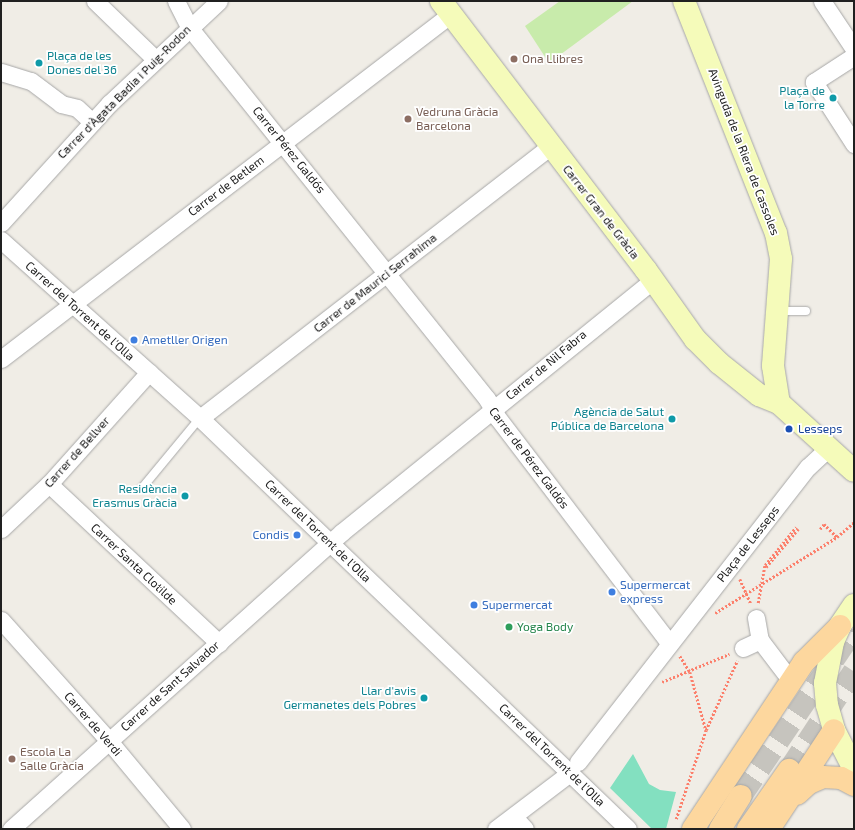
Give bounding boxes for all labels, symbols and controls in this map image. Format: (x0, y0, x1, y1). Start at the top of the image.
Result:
street label: Carrer d'Àgata Badia i Puig-Rodon (54, 22, 194, 162)
place label: Plaça de les Dones del 36 (47, 49, 117, 77)
place label: Ona Llibres (522, 52, 583, 66)
marker: Ona Llibres (509, 54, 519, 64)
marker: Plaça de les Dones del 36 (34, 58, 44, 68)
street label: Avinguda de la Riera de Cassoles (705, 67, 783, 237)
place label: Plaça de la Torre (779, 84, 825, 112)
marker: Plaça de la Torre (828, 93, 838, 103)
street label: Carrer Pérez Galdós (250, 104, 328, 196)
place label: Vedruna Gràcia Barcelona (416, 105, 498, 133)
marker: Vedruna Gràcia Barcelona (403, 114, 413, 124)
street label: Carrer de Betlem (185, 153, 267, 219)
street label: Carrer Gran de Gràcia (560, 162, 642, 262)
street label: Carrer de Maurici Serrahima (310, 230, 440, 336)
street label: Carrer del Torrent de l'Olla (22, 258, 138, 364)
street label: Carrer de Nil Fabra (502, 327, 590, 403)
place label: Ametller Origen (142, 333, 228, 347)
marker: Ametller Origen (129, 335, 139, 345)
street label: Carrer de Pérez Galdós (486, 404, 572, 512)
place label: Agència de Salut Pública de Barcelona (551, 405, 664, 433)
street label: Carrer de Bellver (41, 413, 113, 491)
marker: Agència de Salut Pública de Barcelona (667, 414, 677, 424)
place label: Lesseps (798, 422, 842, 436)
marker: Lesseps (783, 423, 795, 435)
street label: Carrer del Torrent de l'Olla (262, 476, 374, 586)
place label: Residència Erasmus Gràcia (92, 482, 177, 510)
marker: Residència Erasmus Gràcia (180, 491, 190, 501)
street label: Plaça de Lesseps (714, 503, 782, 585)
street label: Carrer Santa Clotilde (88, 520, 180, 608)
place label: Condis (252, 528, 289, 542)
marker: Condis (292, 530, 302, 540)
place label: Supermercat express (620, 578, 690, 606)
marker: Supermercat express (607, 587, 617, 597)
place label: Supermercat (482, 598, 552, 612)
marker: Supermercat (469, 600, 479, 610)
place label: Yoga Body (517, 620, 573, 634)
marker: Yoga Body (504, 622, 514, 632)
street label: Carrer de Sant Salvador (117, 638, 223, 734)
place label: Llar d'avis Germanetes dels Pobres (283, 684, 416, 712)
street label: Carrer de Verdi (61, 689, 125, 759)
marker: Llar d'avis Germanetes dels Pobres (419, 693, 429, 703)
street label: Carrer del Torrent de l'Olla (496, 700, 608, 810)
place label: Escola La Salle Gràcia (20, 745, 84, 773)
marker: Escola La Salle Gràcia (7, 754, 17, 764)

